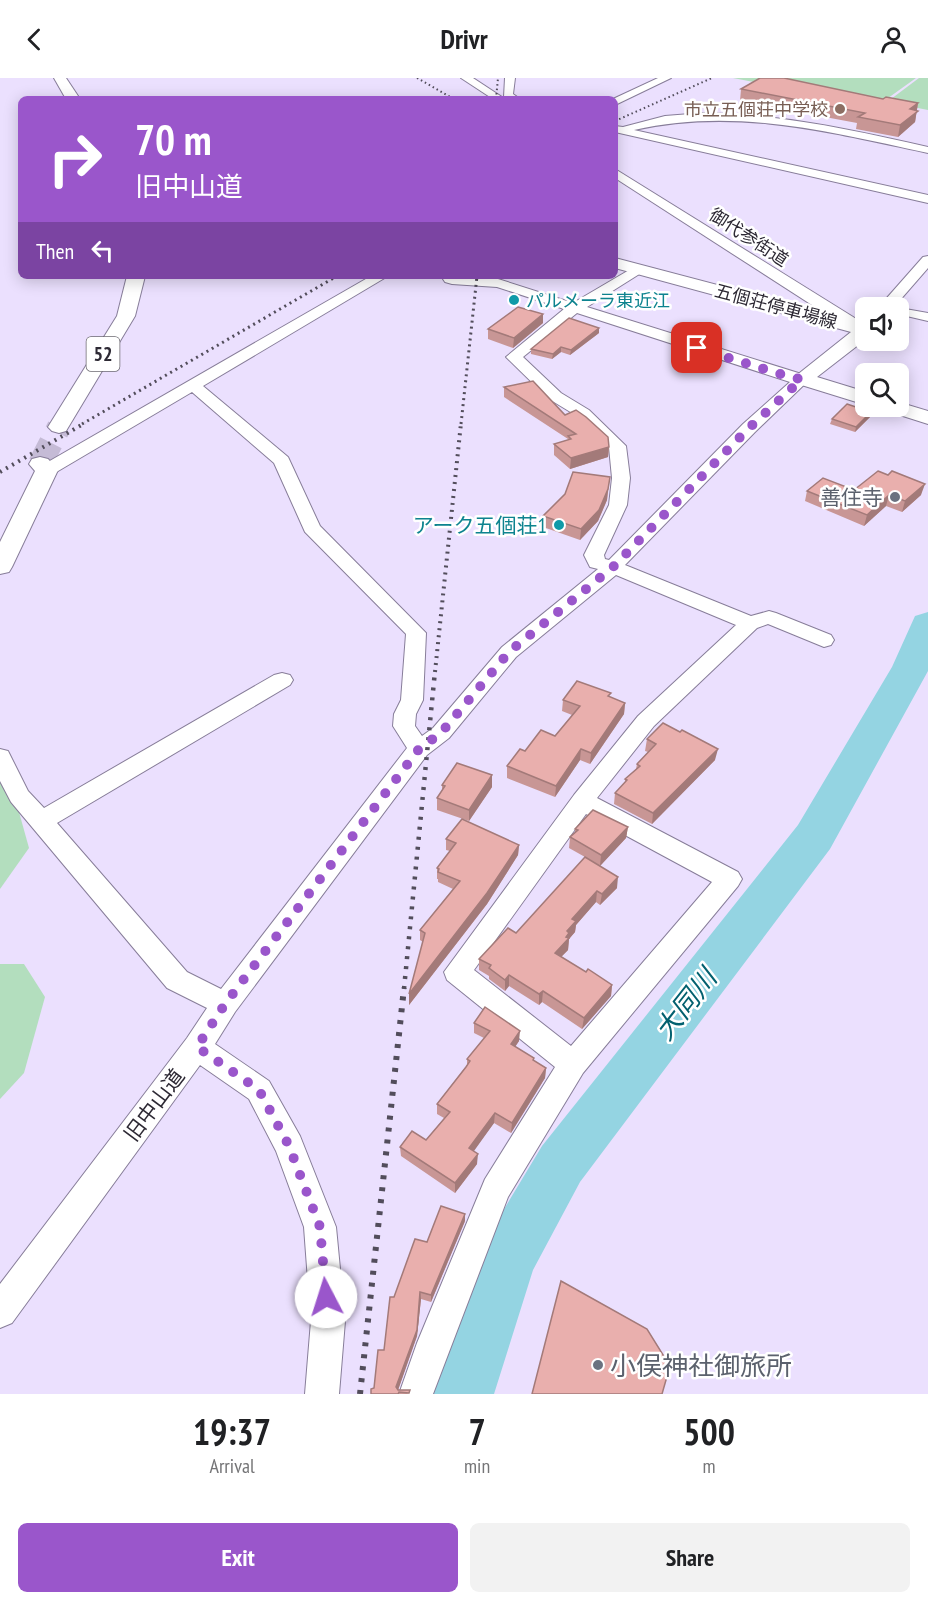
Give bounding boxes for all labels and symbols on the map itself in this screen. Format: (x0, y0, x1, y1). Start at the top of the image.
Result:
place label: 市立五個荘中学校 (684, 98, 828, 121)
marker: 市立五個荘中学校 (833, 102, 847, 116)
street label: 御代参街道 (705, 203, 793, 271)
street label: 五個荘停車場線 (712, 279, 840, 333)
place label: パルメーラ東近江 (526, 289, 670, 312)
marker: パルメーラ東近江 (507, 293, 521, 307)
pin (671, 322, 722, 373)
road number: 52 (86, 337, 120, 371)
place label: 善住寺 (820, 484, 883, 511)
marker: 善住寺 (888, 490, 902, 504)
place label: アーク五個荘1 (413, 512, 547, 539)
marker: アーク五個荘1 (552, 518, 566, 532)
water label: 大同川 (647, 959, 725, 1046)
street label: 旧中山道 (118, 1063, 190, 1147)
position arrow (294, 1265, 358, 1329)
place label: 小俣神社御旅所 (610, 1349, 792, 1382)
marker: 小俣神社御旅所 (591, 1358, 605, 1372)

